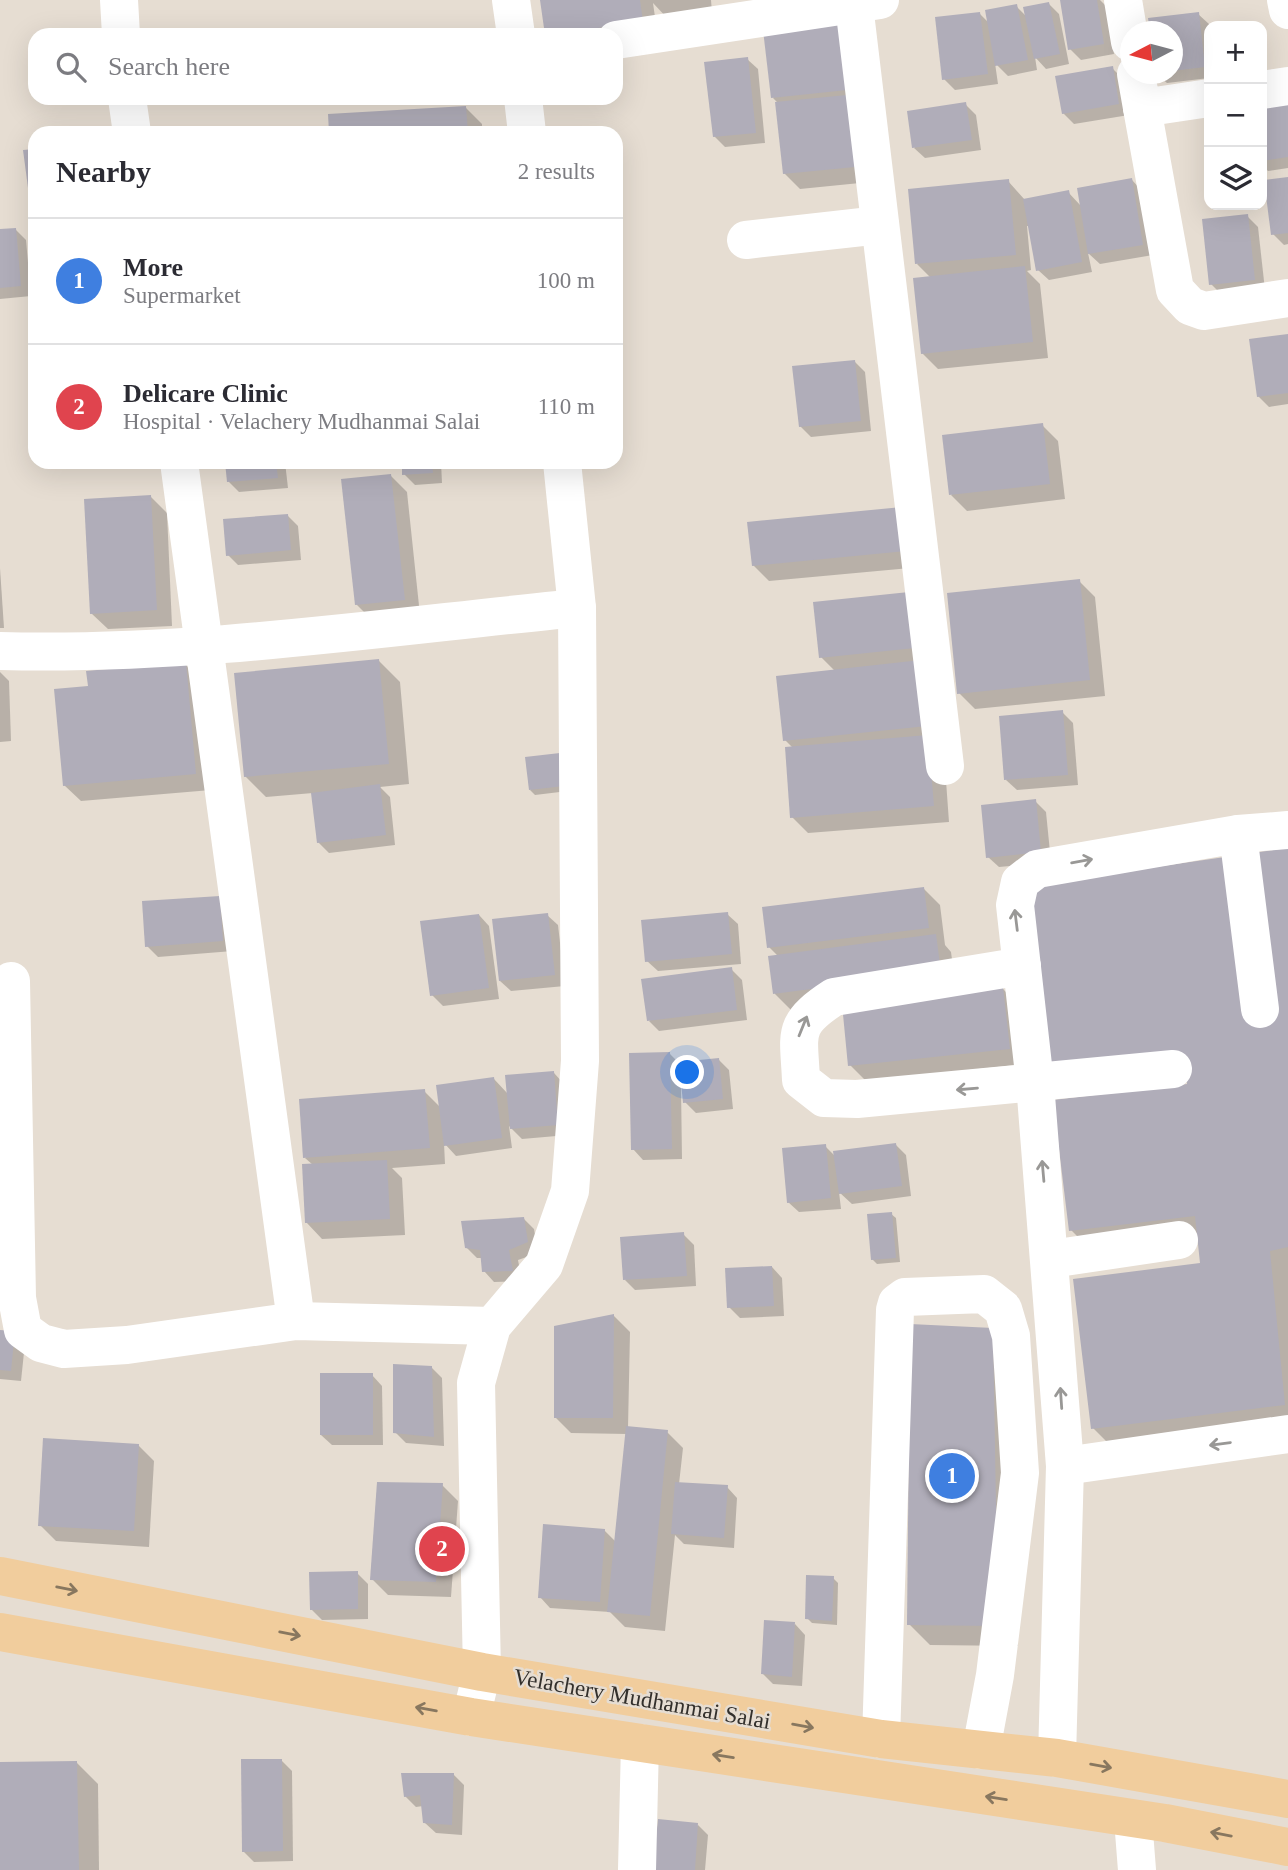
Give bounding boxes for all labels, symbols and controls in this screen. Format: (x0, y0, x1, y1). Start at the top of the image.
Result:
north arrow (1120, 21, 1183, 84)
map controls (1204, 21, 1267, 210)
button: + (1204, 21, 1267, 84)
search box (28, 28, 623, 105)
icon: search (52, 48, 90, 86)
text: Search here (108, 52, 230, 81)
button: − (1204, 84, 1267, 147)
button: layers (1204, 147, 1267, 210)
text: Nearby (56, 155, 151, 188)
text: 2 results (518, 159, 595, 184)
text: More (123, 253, 183, 282)
text: 1 (73, 268, 85, 293)
text: 100 m (537, 268, 595, 293)
text: Supermarket (123, 283, 241, 308)
text: Delicare Clinic (123, 379, 288, 408)
text: 2 (73, 394, 85, 419)
text: 110 m (538, 394, 595, 419)
text: Hospital · Velachery Mudhanmai Salai (123, 409, 480, 434)
one-way arrow (1070, 854, 1093, 867)
one-way arrow (1010, 909, 1023, 932)
one-way arrow (798, 1016, 811, 1038)
your location (670, 1055, 704, 1089)
one-way arrow (956, 1083, 979, 1096)
one-way arrow (1036, 1160, 1049, 1183)
one-way arrow (1054, 1386, 1067, 1409)
one-way arrow (1210, 1437, 1232, 1450)
pin: 1 (929, 1450, 975, 1502)
pin: 2 (419, 1523, 465, 1575)
one-way arrow (55, 1583, 78, 1596)
one-way arrow (278, 1627, 301, 1641)
street label: Velachery Mudhanmai Salai (512, 1664, 772, 1734)
one-way arrow (415, 1702, 438, 1715)
one-way arrow (791, 1720, 814, 1733)
one-way arrow (712, 1749, 735, 1762)
one-way arrow (1089, 1760, 1112, 1773)
one-way arrow (985, 1791, 1008, 1804)
one-way arrow (1210, 1827, 1233, 1840)

